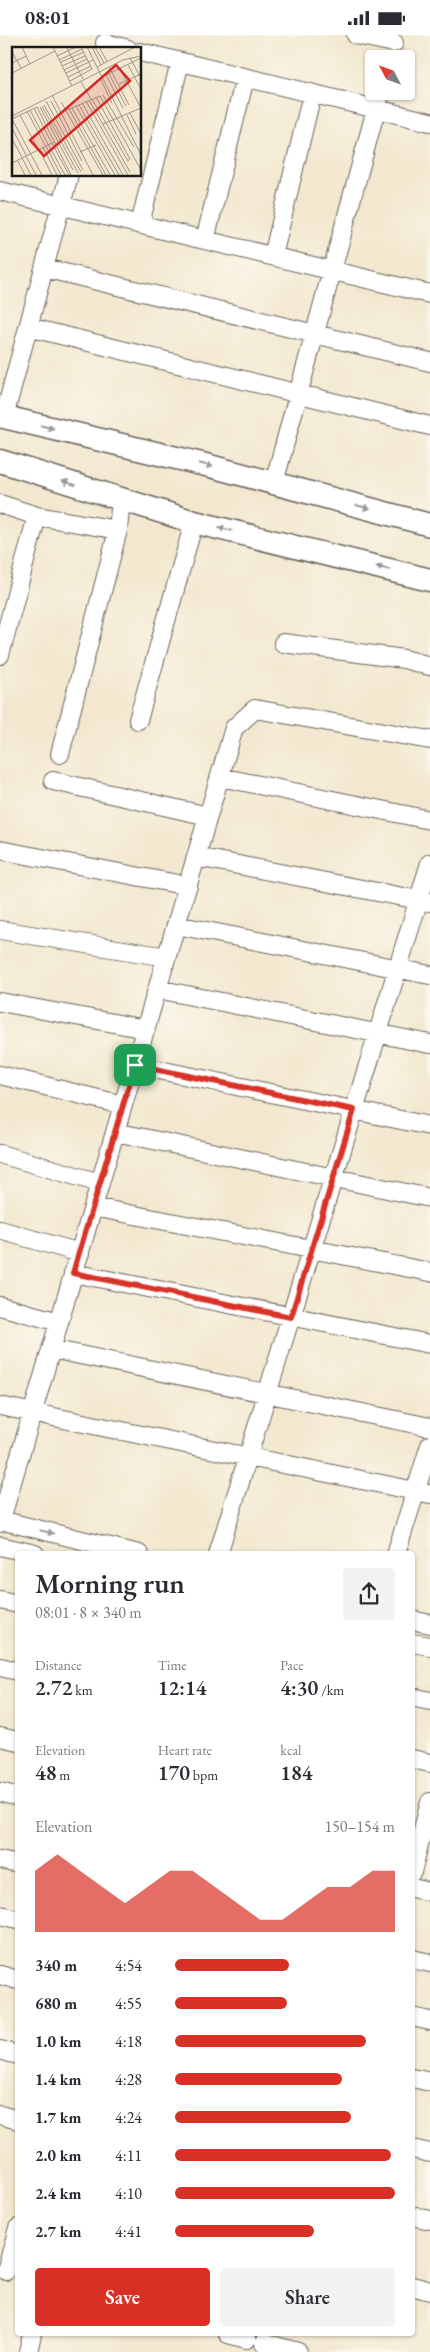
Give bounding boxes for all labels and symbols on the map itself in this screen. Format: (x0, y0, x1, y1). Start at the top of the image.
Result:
inset map (12, 47, 141, 176)
north arrow (365, 50, 415, 100)
one-way arrow (40, 423, 55, 431)
one-way arrow (198, 461, 213, 469)
one-way arrow (62, 478, 77, 486)
one-way arrow (355, 503, 370, 511)
one-way arrow (217, 525, 232, 533)
one-way arrow (375, 564, 390, 572)
pin (114, 1044, 156, 1086)
one-way arrow (40, 1528, 55, 1536)

